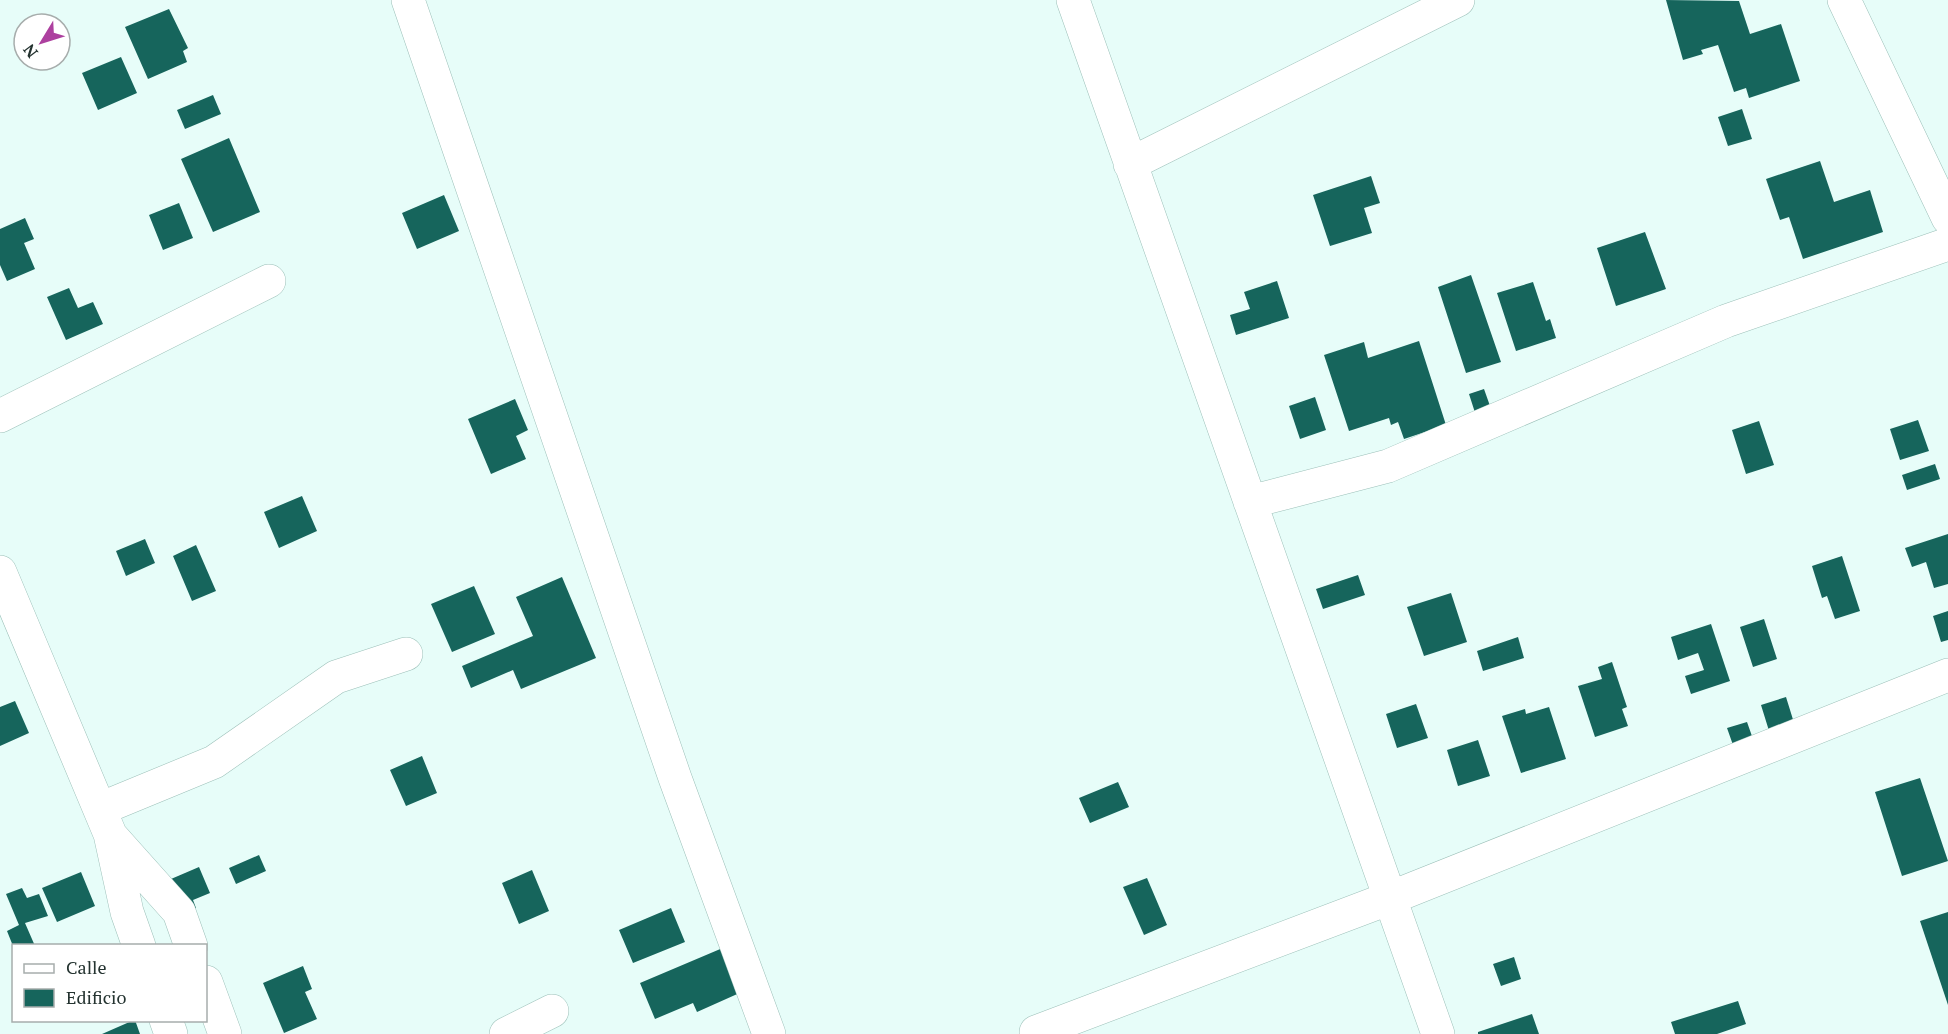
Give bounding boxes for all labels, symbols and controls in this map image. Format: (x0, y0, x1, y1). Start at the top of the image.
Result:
north arrow (12, 12, 72, 72)
text: N (18, 40, 43, 63)
legend (12, 944, 207, 1022)
text: Calle (66, 955, 107, 979)
text: Edificio (66, 985, 126, 1009)

